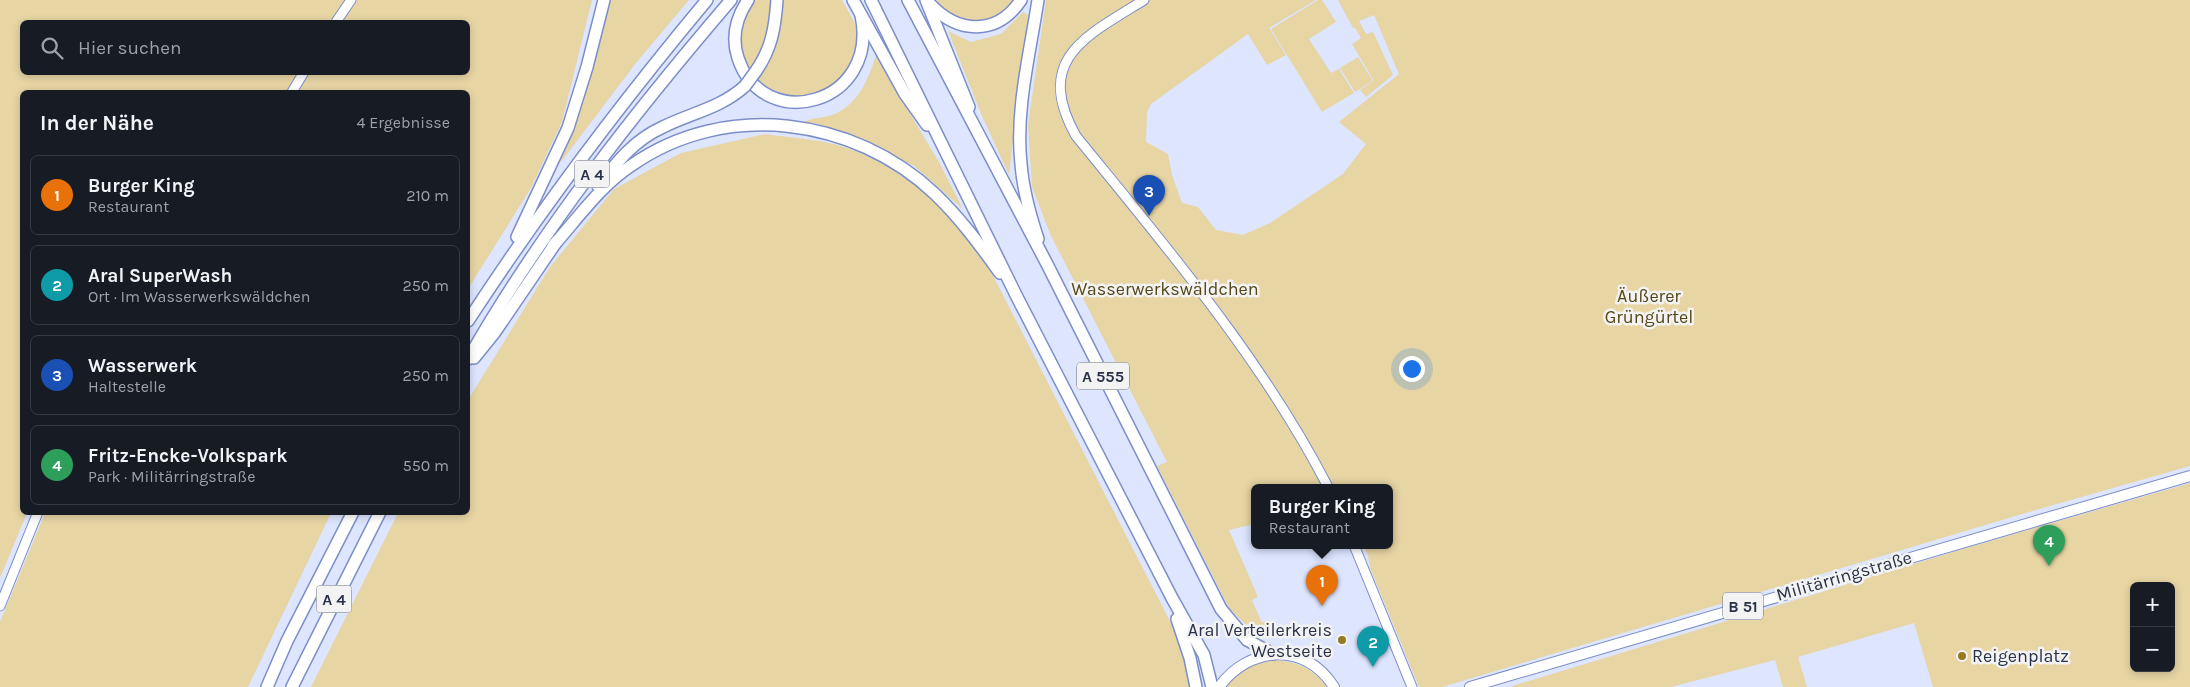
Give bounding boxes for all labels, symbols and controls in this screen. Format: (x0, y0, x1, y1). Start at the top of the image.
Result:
search box (20, 20, 470, 75)
icon: search (38, 34, 66, 62)
text: Hier suchen (78, 37, 181, 59)
text: In der Nähe (40, 111, 154, 135)
text: 4 Ergebnisse (357, 113, 450, 132)
road number: A 4 (574, 160, 610, 188)
text: Burger King (88, 175, 194, 197)
pin: 3 (1133, 175, 1165, 216)
text: 1 (54, 186, 60, 205)
text: 210 m (406, 186, 449, 205)
text: Restaurant (88, 197, 169, 216)
text: Aral SuperWash (88, 265, 232, 287)
text: 2 (52, 276, 62, 295)
text: 250 m (402, 276, 449, 295)
park label: Wasserwerkswäldchen (1071, 278, 1259, 300)
park label: Äußerer Grüngürtel (1605, 285, 1693, 328)
text: Ort · Im Wasserwerkswäldchen (88, 287, 310, 306)
text: Wasserwerk (88, 355, 197, 377)
your location (1399, 356, 1425, 382)
road number: A 555 (1077, 362, 1129, 390)
text: 3 (52, 366, 62, 385)
text: 250 m (402, 366, 449, 385)
text: Haltestelle (88, 377, 166, 396)
text: Fritz-Encke-Volkspark (88, 445, 287, 467)
text: 4 (52, 456, 62, 475)
text: 550 m (403, 456, 449, 475)
text: Park · Militärringstraße (88, 467, 255, 486)
popup (1251, 484, 1393, 549)
text: Burger King (1269, 496, 1375, 518)
text: Restaurant (1269, 518, 1350, 537)
pin: 4 (2033, 525, 2065, 566)
street label: Militärringstraße (1774, 546, 1914, 606)
pin: 1 (1306, 565, 1338, 606)
map controls (2130, 582, 2175, 672)
button: + (2130, 582, 2175, 627)
road number: A 4 (316, 586, 352, 612)
road number: B 51 (1723, 592, 1763, 620)
place label: Aral Verteilerkreis Westseite (1188, 619, 1332, 662)
pin: 2 (1357, 626, 1389, 667)
button: − (2130, 627, 2175, 672)
marker: Aral Verteilerkreis Westseite (1336, 634, 1348, 646)
place label: Reigenplatz (1972, 645, 2069, 667)
marker: Reigenplatz (1956, 650, 1968, 662)

